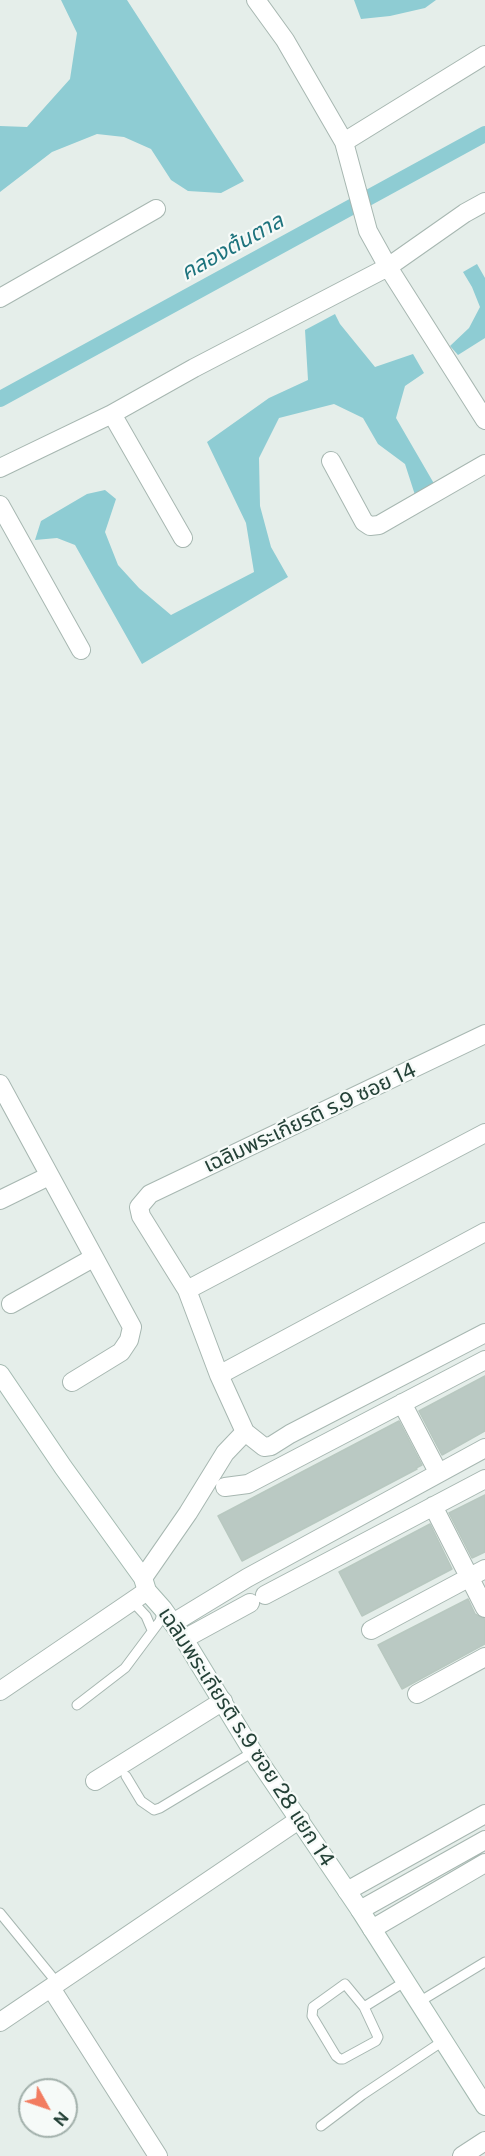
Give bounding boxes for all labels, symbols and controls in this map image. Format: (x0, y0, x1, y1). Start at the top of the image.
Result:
water label: คลองต้นตาล (176, 208, 288, 286)
street label: เฉลิมพระเกียรติ ร.9 ซอย 14 (200, 1058, 420, 1178)
street label: เฉลิมพระเกียรติ ร.9 ซอย 28 แยก 14 (153, 1602, 339, 1872)
north arrow (18, 2078, 78, 2138)
text: N (49, 2108, 72, 2130)

